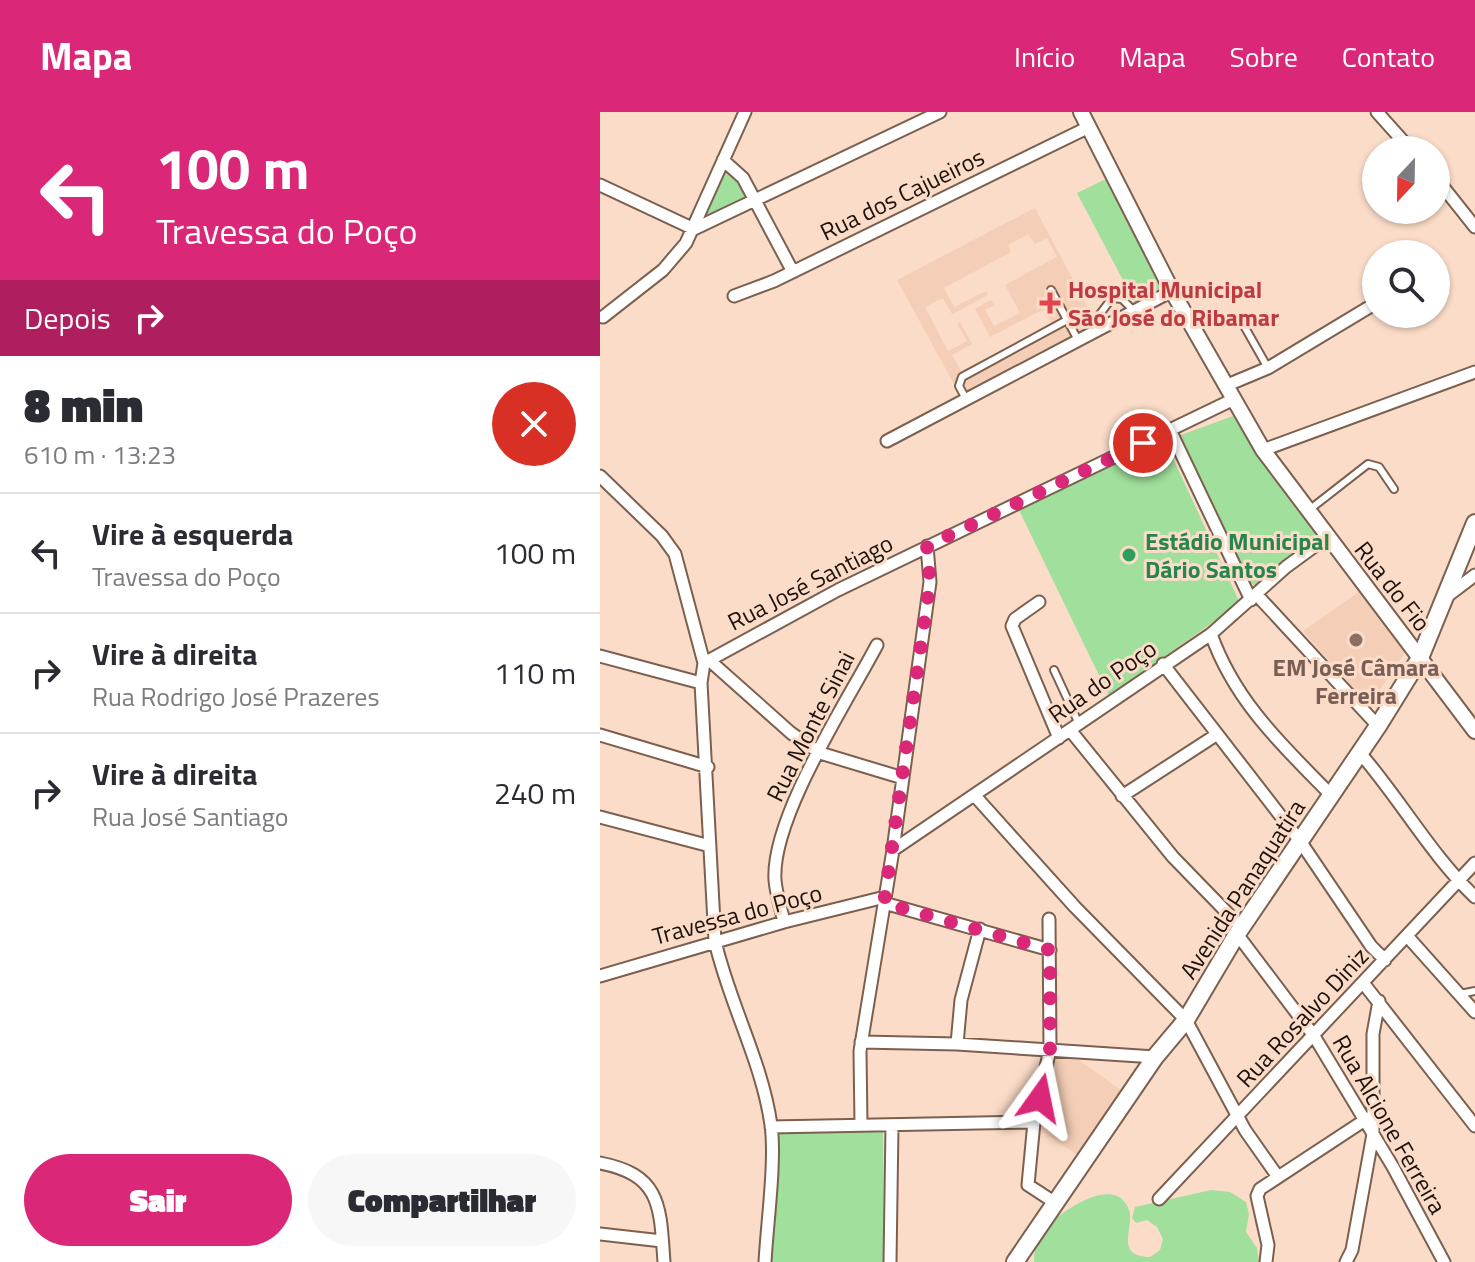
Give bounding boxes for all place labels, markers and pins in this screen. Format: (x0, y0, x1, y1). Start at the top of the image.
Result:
place label: Hospital Municipal São José do Ribamar (1068, 271, 1279, 335)
marker: Hospital Municipal São José do Ribamar (1039, 292, 1061, 314)
pin (1109, 409, 1177, 477)
place label: Estádio Municipal Dário Santos (1145, 523, 1330, 587)
marker: Estádio Municipal Dário Santos (1120, 546, 1138, 564)
marker: EM José Câmara Ferreira (1347, 631, 1365, 649)
place label: EM José Câmara Ferreira (1273, 649, 1439, 713)

